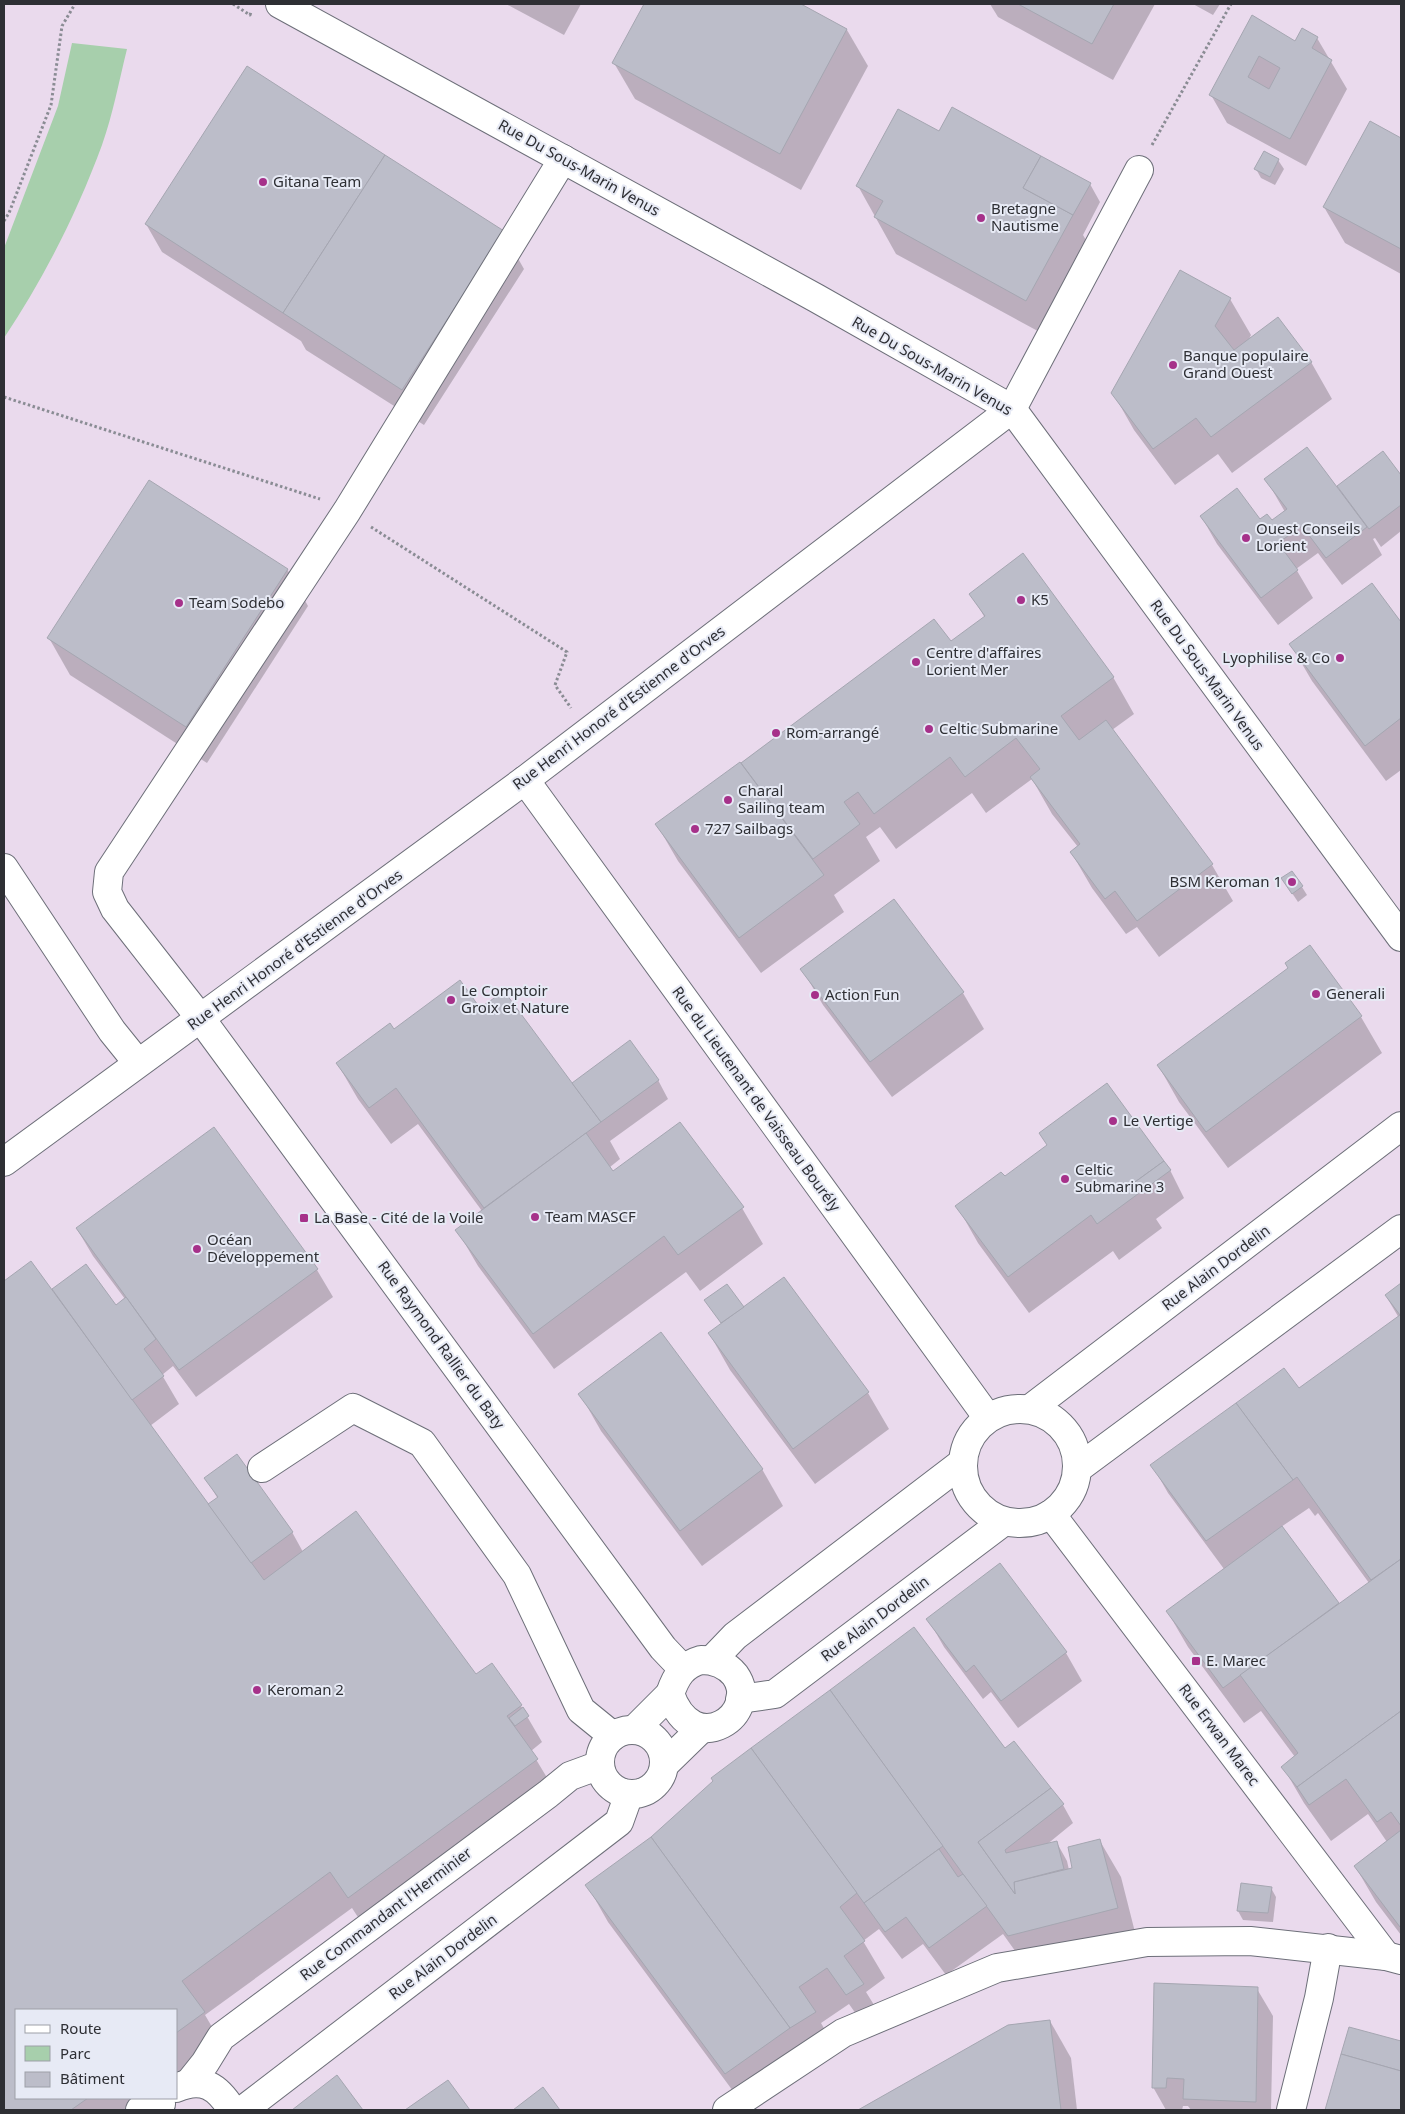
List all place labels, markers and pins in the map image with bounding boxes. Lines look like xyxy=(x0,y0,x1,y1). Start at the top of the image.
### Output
place label: Gitana Team xyxy=(273,171,361,191)
marker: Gitana Team xyxy=(257,176,269,188)
place label: Bretagne Nautisme xyxy=(991,198,1059,235)
marker: Bretagne Nautisme xyxy=(975,212,987,224)
place label: Banque populaire Grand Ouest xyxy=(1183,345,1309,382)
marker: Banque populaire Grand Ouest xyxy=(1167,359,1179,371)
place label: Ouest Conseils Lorient xyxy=(1256,518,1360,555)
marker: Ouest Conseils Lorient xyxy=(1240,532,1252,544)
place label: K5 xyxy=(1031,589,1049,609)
place label: Team Sodebo xyxy=(189,592,284,612)
marker: K5 xyxy=(1015,594,1027,606)
marker: Team Sodebo xyxy=(173,597,185,609)
place label: Centre d'affaires Lorient Mer xyxy=(926,642,1041,679)
place label: Lyophilise & Co xyxy=(1222,647,1330,667)
marker: Lyophilise & Co xyxy=(1334,652,1346,664)
marker: Centre d'affaires Lorient Mer xyxy=(910,656,922,668)
place label: Celtic Submarine xyxy=(939,718,1058,738)
place label: Rom-arrangé xyxy=(786,722,879,742)
marker: Celtic Submarine xyxy=(923,723,935,735)
marker: Rom-arrangé xyxy=(770,727,782,739)
place label: Charal Sailing team xyxy=(738,780,825,817)
marker: Charal Sailing team xyxy=(722,794,734,806)
place label: 727 Sailbags xyxy=(705,818,793,838)
marker: 727 Sailbags xyxy=(689,823,701,835)
place label: BSM Keroman 1 xyxy=(1170,871,1282,891)
marker: BSM Keroman 1 xyxy=(1286,876,1298,888)
place label: Le Comptoir Groix et Nature xyxy=(461,980,569,1017)
place label: Generali xyxy=(1326,983,1385,1003)
place label: Action Fun xyxy=(825,984,900,1004)
marker: Generali xyxy=(1310,988,1322,1000)
marker: Action Fun xyxy=(809,989,821,1001)
marker: Le Comptoir Groix et Nature xyxy=(445,994,457,1006)
place label: Le Vertige xyxy=(1123,1110,1194,1130)
marker: Le Vertige xyxy=(1107,1115,1119,1127)
place label: Celtic Submarine 3 xyxy=(1075,1159,1164,1196)
marker: Celtic Submarine 3 xyxy=(1059,1173,1071,1185)
place label: Team MASCF xyxy=(545,1206,636,1226)
place label: La Base - Cité de la Voile xyxy=(314,1207,484,1227)
marker: Team MASCF xyxy=(529,1211,541,1223)
marker: La Base - Cité de la Voile xyxy=(298,1212,310,1224)
place label: Océan Développement xyxy=(207,1229,320,1266)
marker: Océan Développement xyxy=(191,1243,203,1255)
place label: E. Marec xyxy=(1206,1650,1266,1670)
marker: E. Marec xyxy=(1190,1655,1202,1667)
place label: Keroman 2 xyxy=(267,1679,344,1699)
marker: Keroman 2 xyxy=(251,1684,263,1696)

